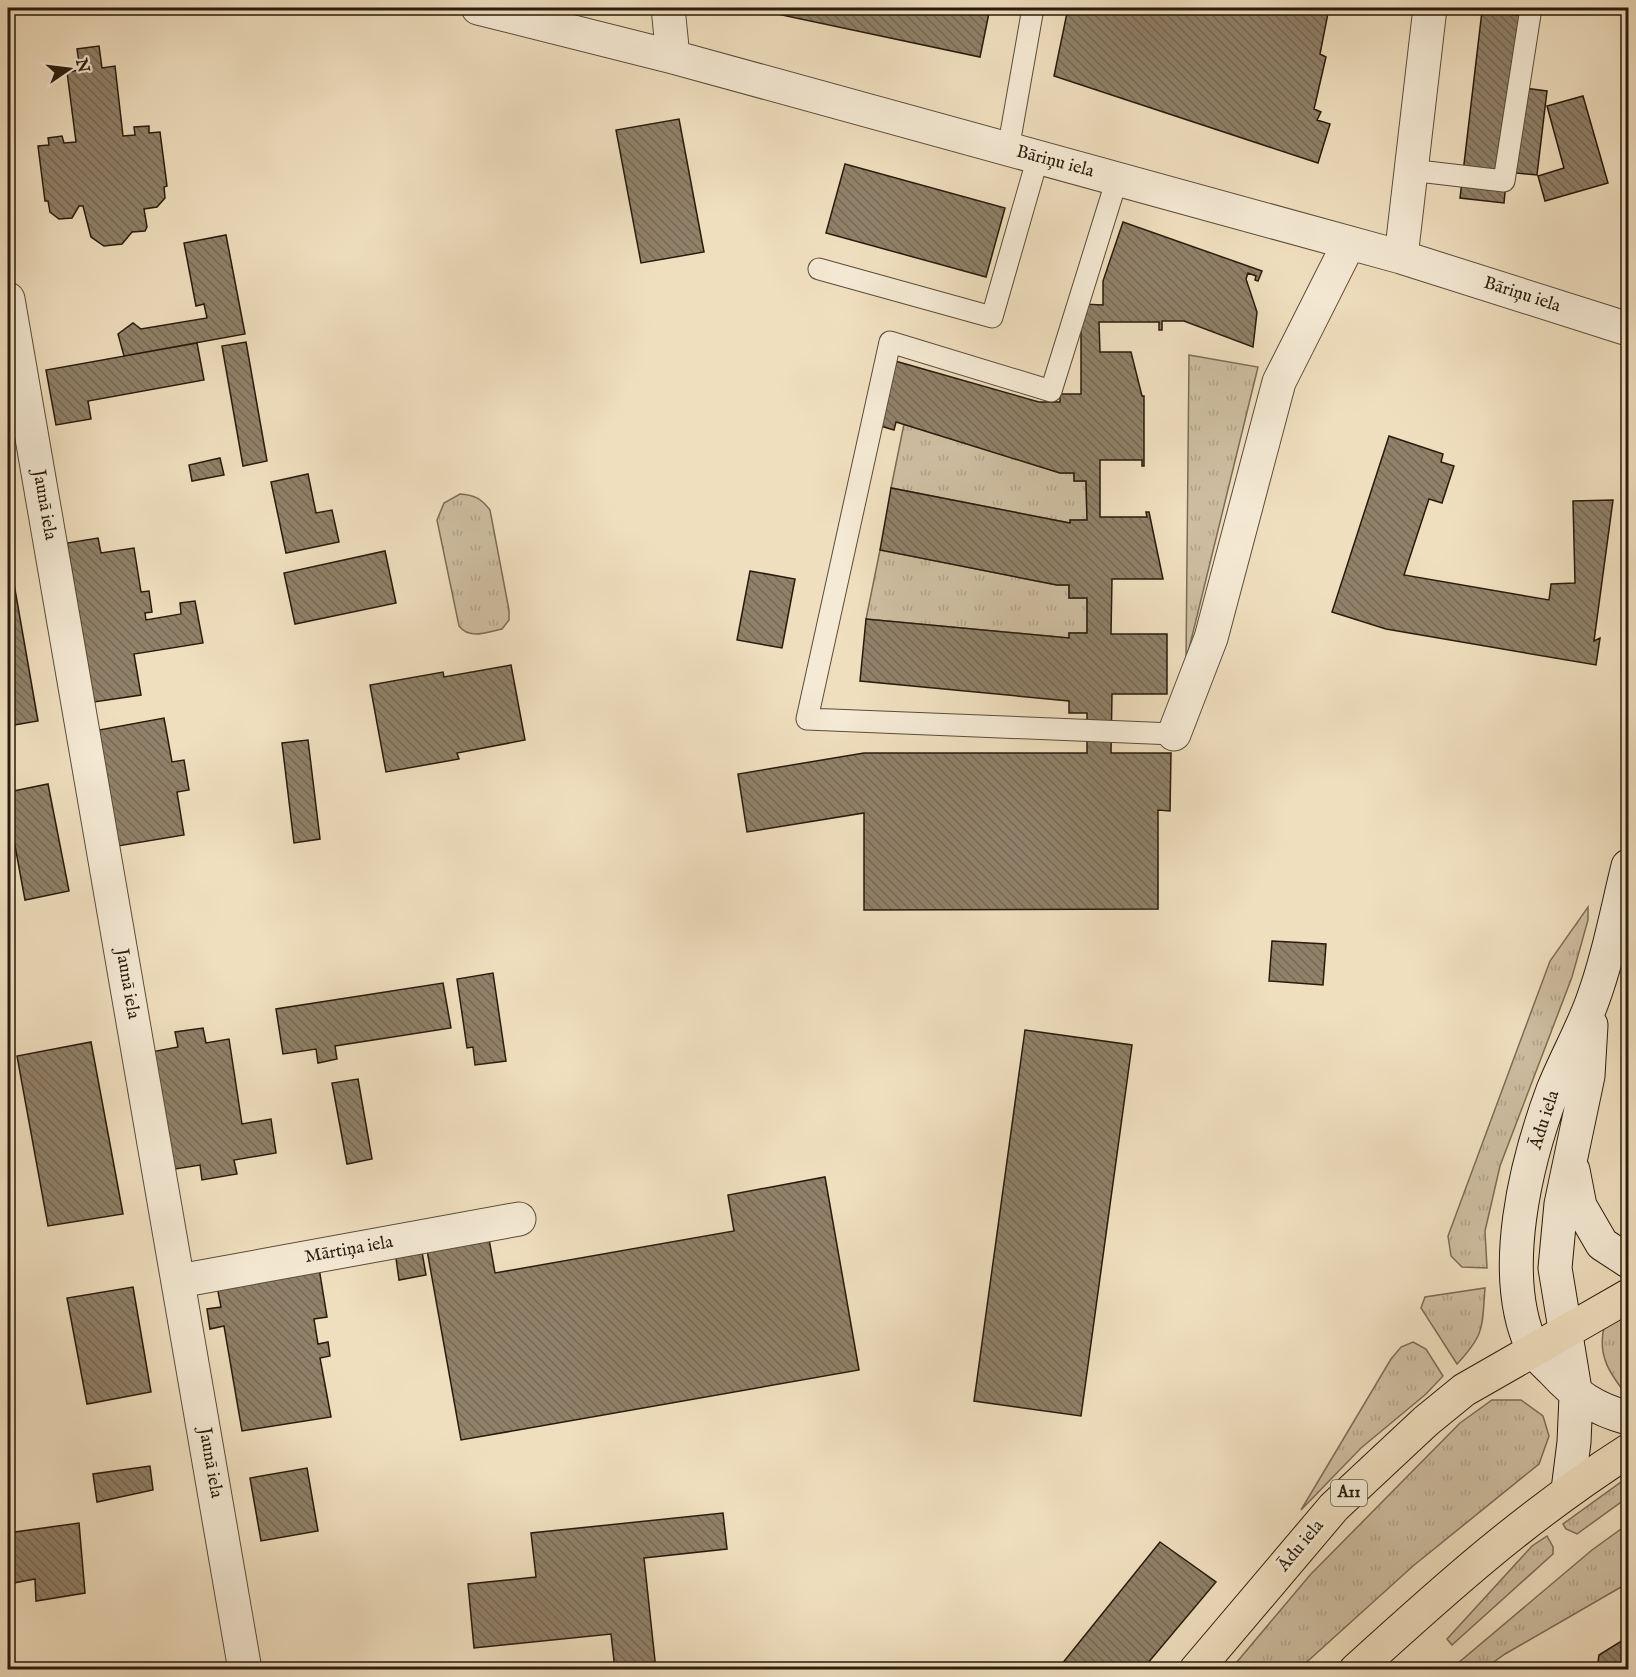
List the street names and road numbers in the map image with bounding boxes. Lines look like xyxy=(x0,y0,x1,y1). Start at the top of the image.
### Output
street label: Bāriņu iela xyxy=(1014,141,1097,183)
street label: Bāriņu iela xyxy=(1481,272,1564,318)
street label: Jaunā iela xyxy=(26,466,62,542)
street label: Jaunā iela xyxy=(109,945,145,1021)
street label: Ādu iela xyxy=(1524,1087,1565,1153)
street label: Mārtiņa iela xyxy=(303,1231,395,1269)
street label: Jaunā iela xyxy=(192,1424,228,1500)
road number: A11 xyxy=(1331,1480,1367,1506)
street label: Ādu iela xyxy=(1272,1515,1329,1577)

